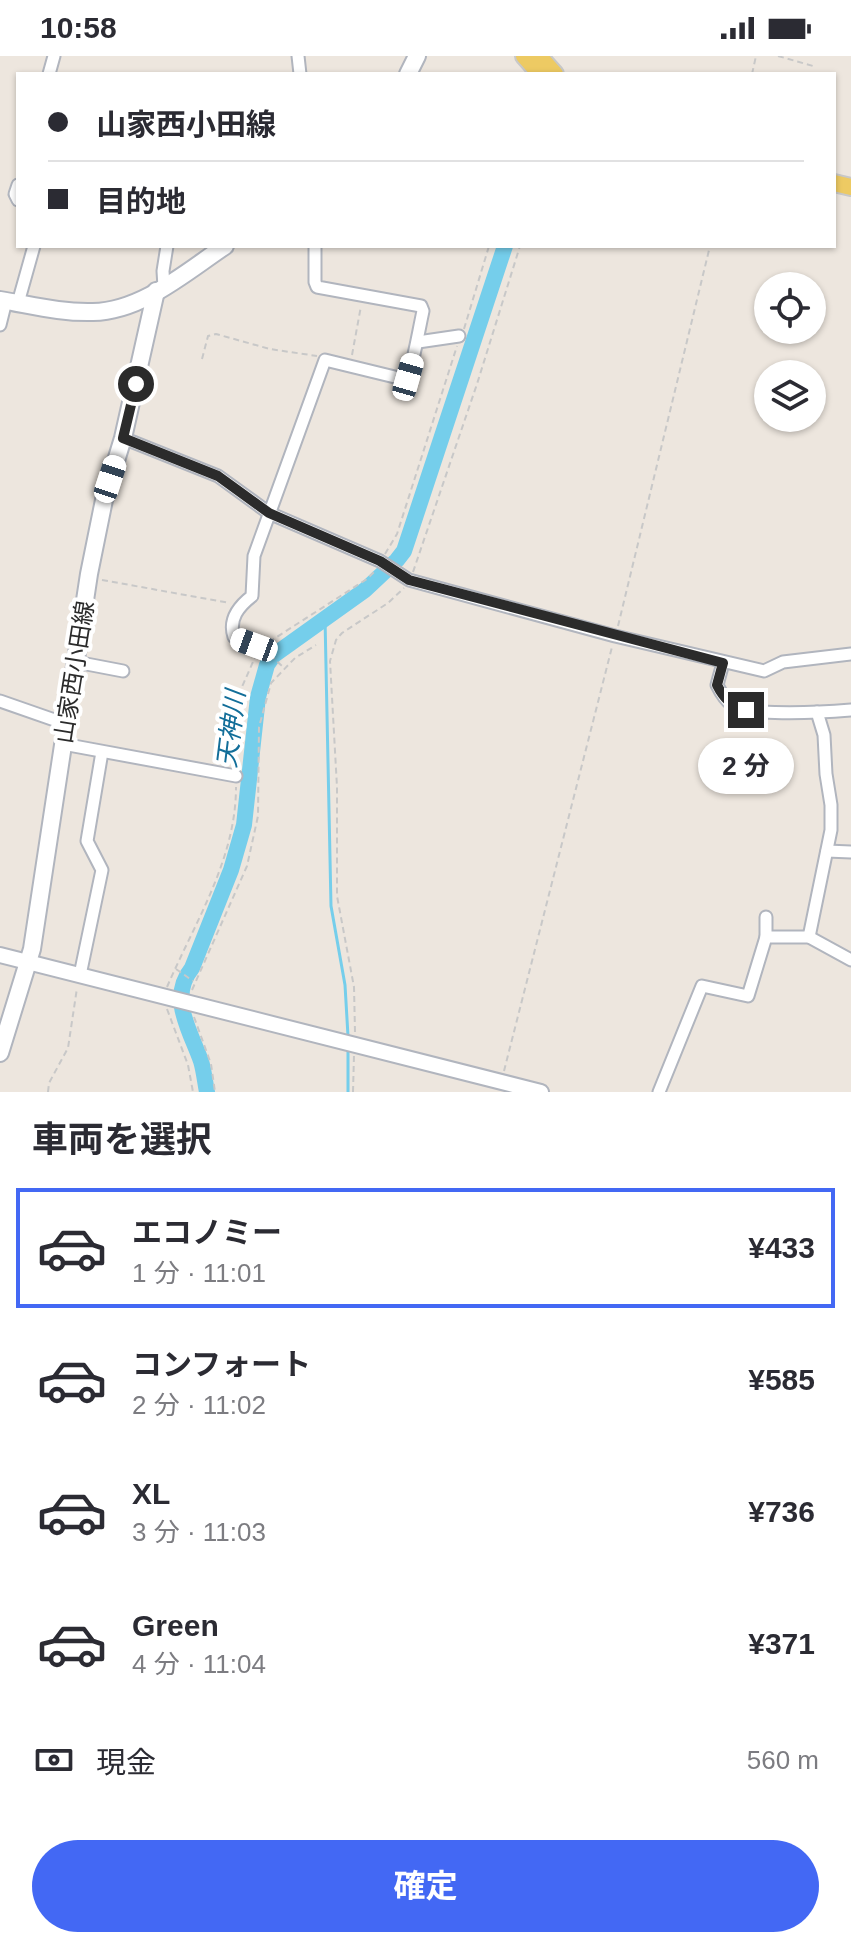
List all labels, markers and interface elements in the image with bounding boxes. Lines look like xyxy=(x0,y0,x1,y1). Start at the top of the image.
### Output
text: 10:58 xyxy=(40,11,117,44)
text: 山家西小田線 xyxy=(96,108,276,141)
text: 目的地 xyxy=(96,185,186,218)
map controls xyxy=(754,272,826,432)
button: locate xyxy=(754,272,826,344)
car xyxy=(390,351,426,403)
button: layers xyxy=(754,360,826,432)
route start xyxy=(118,366,154,402)
car xyxy=(91,452,129,506)
street label: 山家西小田線 xyxy=(49,599,99,745)
car xyxy=(227,626,281,664)
water label: 天神川 xyxy=(211,685,251,770)
route end xyxy=(728,692,764,728)
callout: 2 分 xyxy=(698,738,794,794)
text: 2 分 xyxy=(722,751,770,781)
text: 車両を選択 xyxy=(32,1119,212,1160)
icon: car xyxy=(36,1212,108,1284)
text: エコノミー xyxy=(132,1216,282,1249)
text: ¥433 xyxy=(748,1231,815,1264)
text: 1 分 · 11:01 xyxy=(132,1258,266,1288)
icon: car xyxy=(36,1344,108,1416)
text: コンフォート xyxy=(132,1348,311,1381)
text: ¥585 xyxy=(748,1363,815,1396)
text: 2 分 · 11:02 xyxy=(132,1390,266,1420)
icon: car xyxy=(36,1476,108,1548)
text: XL xyxy=(132,1477,170,1510)
text: ¥736 xyxy=(748,1495,815,1528)
text: 3 分 · 11:03 xyxy=(132,1517,266,1547)
icon: car xyxy=(36,1608,108,1680)
text: Green xyxy=(132,1609,219,1642)
text: ¥371 xyxy=(748,1627,815,1660)
text: 4 分 · 11:04 xyxy=(132,1649,266,1679)
icon: cash xyxy=(32,1738,76,1782)
text: 560 m xyxy=(747,1745,819,1775)
text: 現金 xyxy=(96,1746,156,1779)
button: 確定 xyxy=(32,1840,819,1932)

